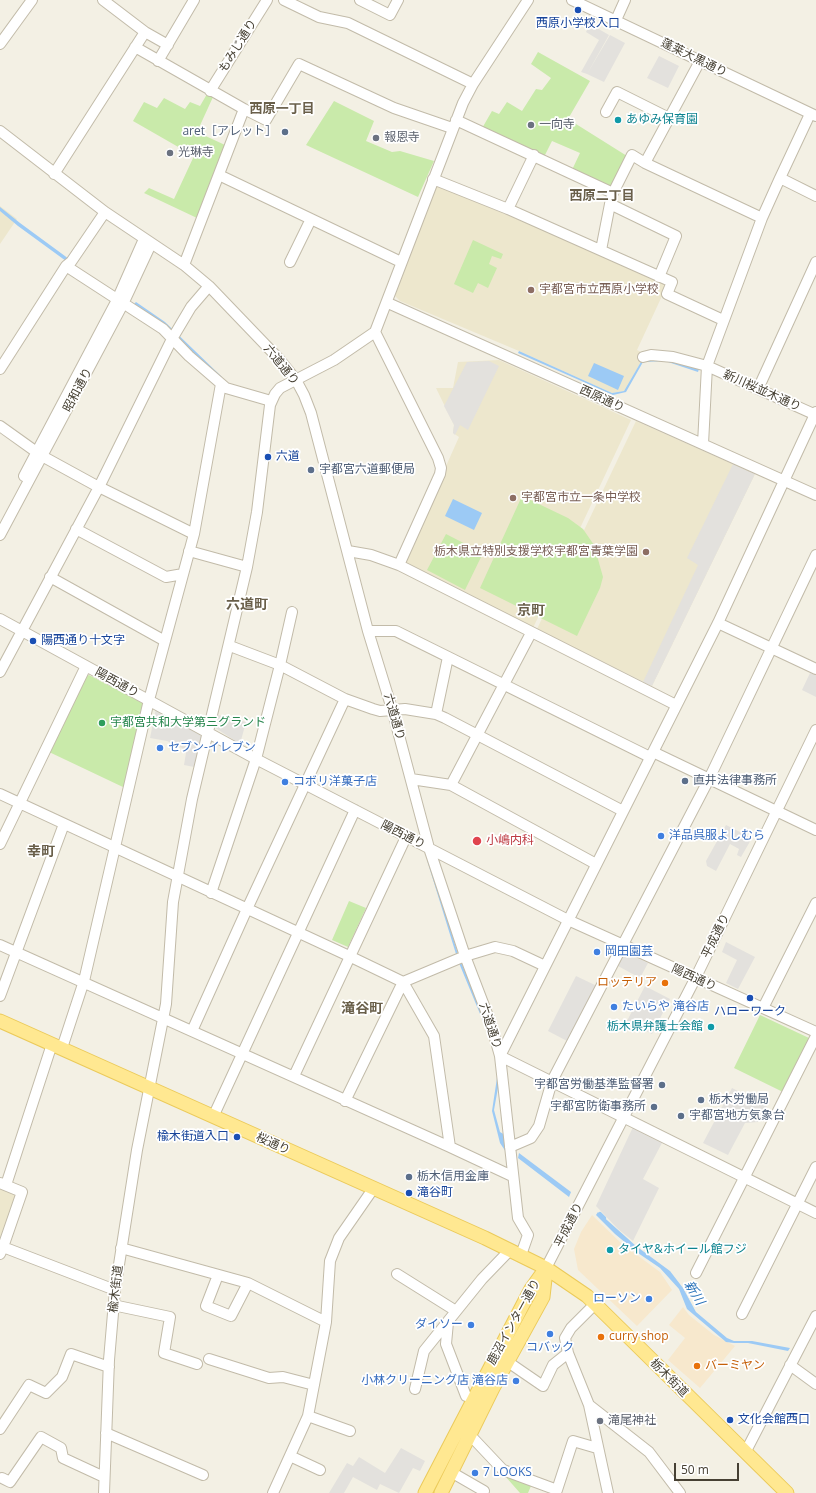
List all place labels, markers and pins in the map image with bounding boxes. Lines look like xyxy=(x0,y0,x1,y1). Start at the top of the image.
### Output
marker: 西原小学校入口 xyxy=(573,5,583,15)
place label: 西原小学校入口 xyxy=(536,17,620,31)
place label: あゆみ保育園 xyxy=(626,113,698,127)
marker: あゆみ保育園 xyxy=(613,115,623,125)
place label: 一向寺 xyxy=(539,118,575,132)
marker: 一向寺 xyxy=(526,120,536,130)
place label: aret［アレット］ xyxy=(182,125,277,139)
marker: aret［アレット］ xyxy=(280,127,290,137)
place label: 報恩寺 xyxy=(384,131,420,145)
marker: 報恩寺 xyxy=(371,133,381,143)
place label: 光琳寺 xyxy=(178,146,214,160)
marker: 光琳寺 xyxy=(165,148,175,158)
place label: 宇都宮市立西原小学校 xyxy=(539,283,659,297)
marker: 宇都宮市立西原小学校 xyxy=(526,285,536,295)
place label: 六道 xyxy=(276,450,300,464)
marker: 六道 xyxy=(263,452,273,462)
place label: 宇都宮六道郵便局 xyxy=(319,463,415,477)
marker: 宇都宮六道郵便局 xyxy=(306,465,316,475)
place label: 宇都宮市立一条中学校 xyxy=(521,491,641,505)
marker: 宇都宮市立一条中学校 xyxy=(508,493,518,503)
place label: 栃木県立特別支援学校宇都宮青葉学園 xyxy=(434,545,638,559)
marker: 栃木県立特別支援学校宇都宮青葉学園 xyxy=(641,547,651,557)
place label: 陽西通り十文字 xyxy=(41,634,125,648)
marker: 陽西通り十文字 xyxy=(28,636,38,646)
place label: 宇都宮共和大学第三グランド xyxy=(110,716,266,730)
marker: 宇都宮共和大学第三グランド xyxy=(97,718,107,728)
place label: セブン-イレブン xyxy=(168,741,256,755)
marker: セブン-イレブン xyxy=(155,743,165,753)
place label: 直井法律事務所 xyxy=(693,774,777,788)
place label: コボリ洋菓子店 xyxy=(293,775,377,789)
marker: 直井法律事務所 xyxy=(680,776,690,786)
marker: コボリ洋菓子店 xyxy=(280,777,290,787)
place label: 洋品呉服よしむら xyxy=(669,829,765,843)
marker: 洋品呉服よしむら xyxy=(656,831,666,841)
place label: 小嶋内科 xyxy=(486,834,534,848)
marker: 小嶋内科 xyxy=(471,835,483,847)
place label: 岡田園芸 xyxy=(605,945,653,959)
marker: 岡田園芸 xyxy=(592,947,602,957)
place label: ロッテリア xyxy=(597,976,657,990)
marker: ロッテリア xyxy=(660,978,670,988)
marker: ハローワーク xyxy=(745,993,755,1003)
place label: たいらや 滝谷店 xyxy=(622,1000,709,1014)
marker: たいらや 滝谷店 xyxy=(609,1002,619,1012)
place label: ハローワーク xyxy=(714,1005,786,1019)
place label: 栃木県弁護士会館 xyxy=(607,1020,703,1034)
marker: 栃木県弁護士会館 xyxy=(706,1022,716,1032)
place label: 宇都宮労働基準監督署 xyxy=(534,1078,654,1092)
marker: 宇都宮労働基準監督署 xyxy=(657,1080,667,1090)
place label: 栃木労働局 xyxy=(709,1093,769,1107)
marker: 栃木労働局 xyxy=(696,1095,706,1105)
place label: 宇都宮防衛事務所 xyxy=(550,1100,646,1114)
marker: 宇都宮防衛事務所 xyxy=(649,1102,659,1112)
place label: 宇都宮地方気象台 xyxy=(689,1109,785,1123)
marker: 宇都宮地方気象台 xyxy=(676,1111,686,1121)
place label: 楡木街道入口 xyxy=(157,1130,229,1144)
marker: 楡木街道入口 xyxy=(232,1132,242,1142)
place label: 栃木信用金庫 xyxy=(417,1170,489,1184)
marker: 栃木信用金庫 xyxy=(404,1172,414,1182)
place label: 滝谷町 xyxy=(417,1186,453,1200)
marker: 滝谷町 xyxy=(404,1188,414,1198)
place label: タイヤ&ホイール館フジ xyxy=(618,1243,747,1257)
marker: タイヤ&ホイール館フジ xyxy=(605,1245,615,1255)
place label: ローソン xyxy=(593,1292,641,1306)
marker: ローソン xyxy=(644,1294,654,1304)
place label: ダイソー xyxy=(415,1318,463,1332)
marker: ダイソー xyxy=(466,1320,476,1330)
marker: コバック xyxy=(545,1329,555,1339)
place label: curry shop xyxy=(609,1330,669,1344)
marker: curry shop xyxy=(596,1332,606,1342)
place label: コバック xyxy=(526,1341,574,1355)
place label: バーミヤン xyxy=(705,1359,765,1373)
marker: バーミヤン xyxy=(692,1361,702,1371)
place label: 小林クリーニング店 滝谷店 xyxy=(361,1374,508,1388)
marker: 小林クリーニング店 滝谷店 xyxy=(511,1376,521,1386)
place label: 文化会館西口 xyxy=(738,1413,810,1427)
place label: 滝尾神社 xyxy=(608,1414,656,1428)
marker: 文化会館西口 xyxy=(725,1415,735,1425)
marker: 滝尾神社 xyxy=(595,1416,605,1426)
place label: 7 LOOKS xyxy=(483,1466,532,1480)
marker: 7 LOOKS xyxy=(470,1468,480,1478)

